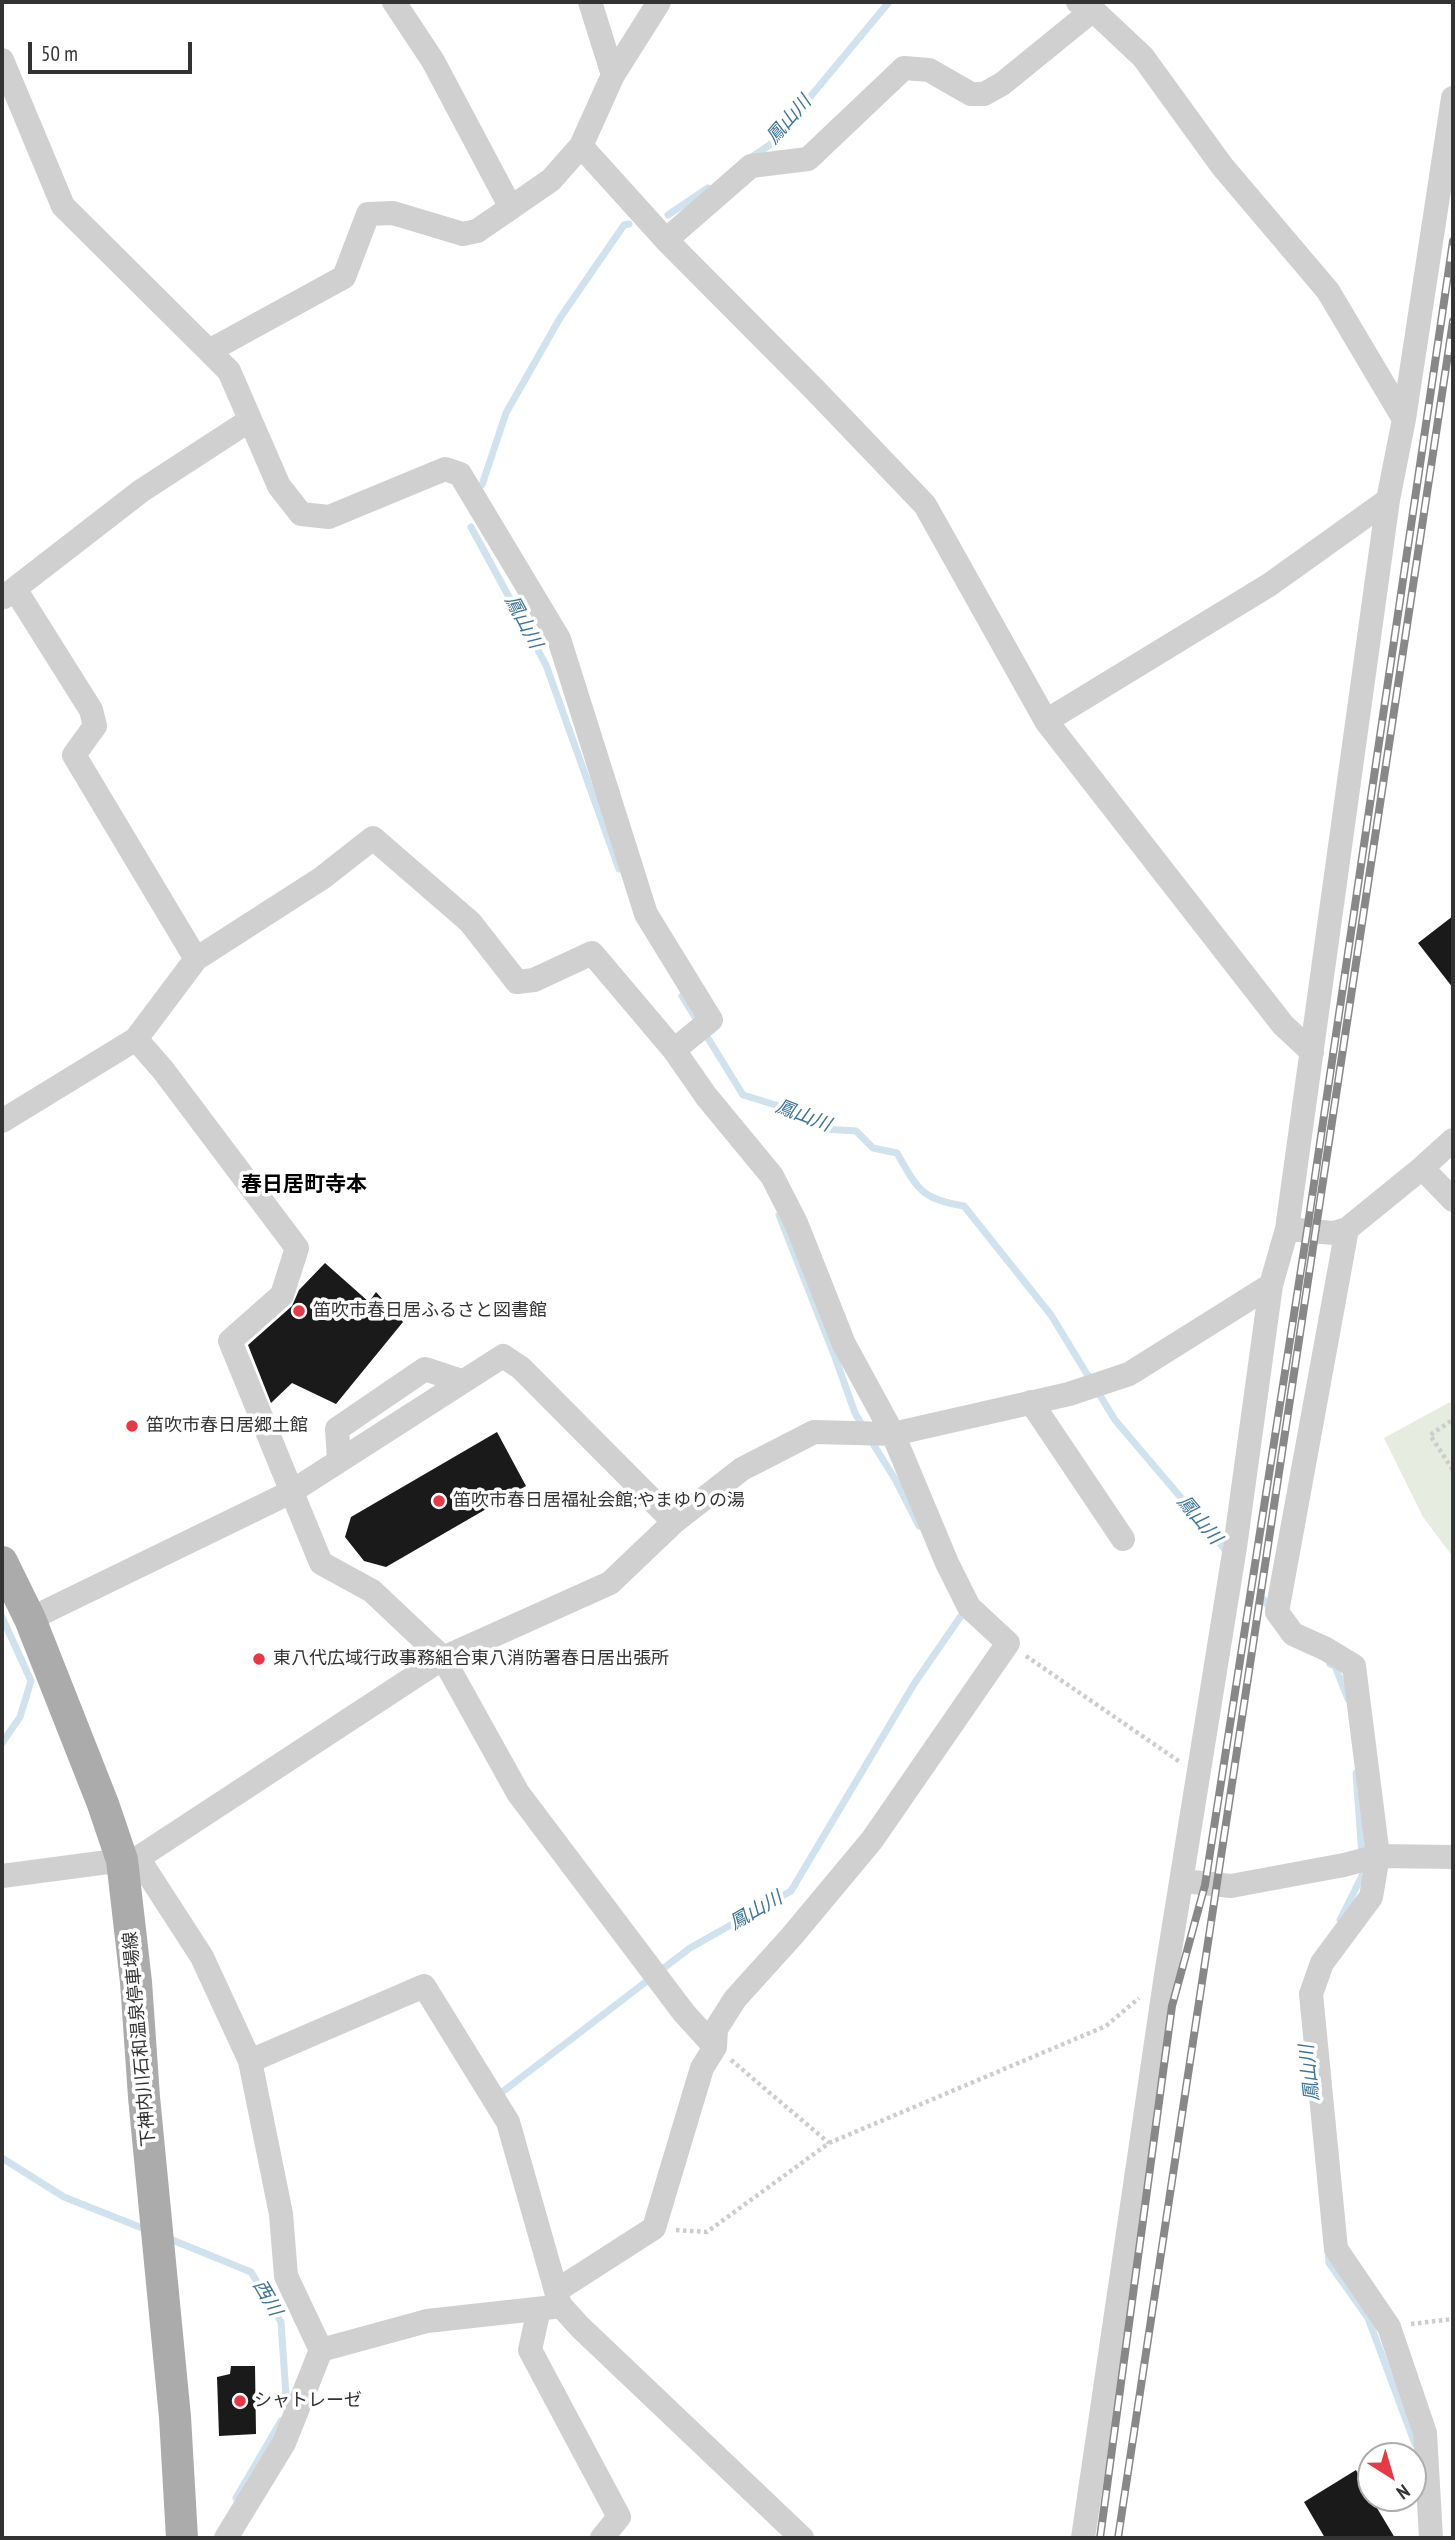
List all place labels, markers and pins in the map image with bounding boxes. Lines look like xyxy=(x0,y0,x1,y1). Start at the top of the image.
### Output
place label: 笛吹市春日居ふるさと図書館 xyxy=(313,1300,547,1322)
marker: 笛吹市春日居ふるさと図書館 xyxy=(291,1303,307,1319)
place label: 笛吹市春日居郷土館 xyxy=(146,1415,308,1437)
marker: 笛吹市春日居郷土館 xyxy=(124,1418,140,1434)
place label: 笛吹市春日居福祉会館;やまゆりの湯 xyxy=(453,1490,745,1512)
marker: 笛吹市春日居福祉会館;やまゆりの湯 xyxy=(431,1493,447,1509)
place label: 東八代広域行政事務組合東八消防署春日居出張所 xyxy=(273,1648,669,1670)
marker: 東八代広域行政事務組合東八消防署春日居出張所 xyxy=(251,1651,267,1667)
place label: シャトレーゼ xyxy=(254,2390,362,2412)
marker: シャトレーゼ xyxy=(232,2393,248,2409)

